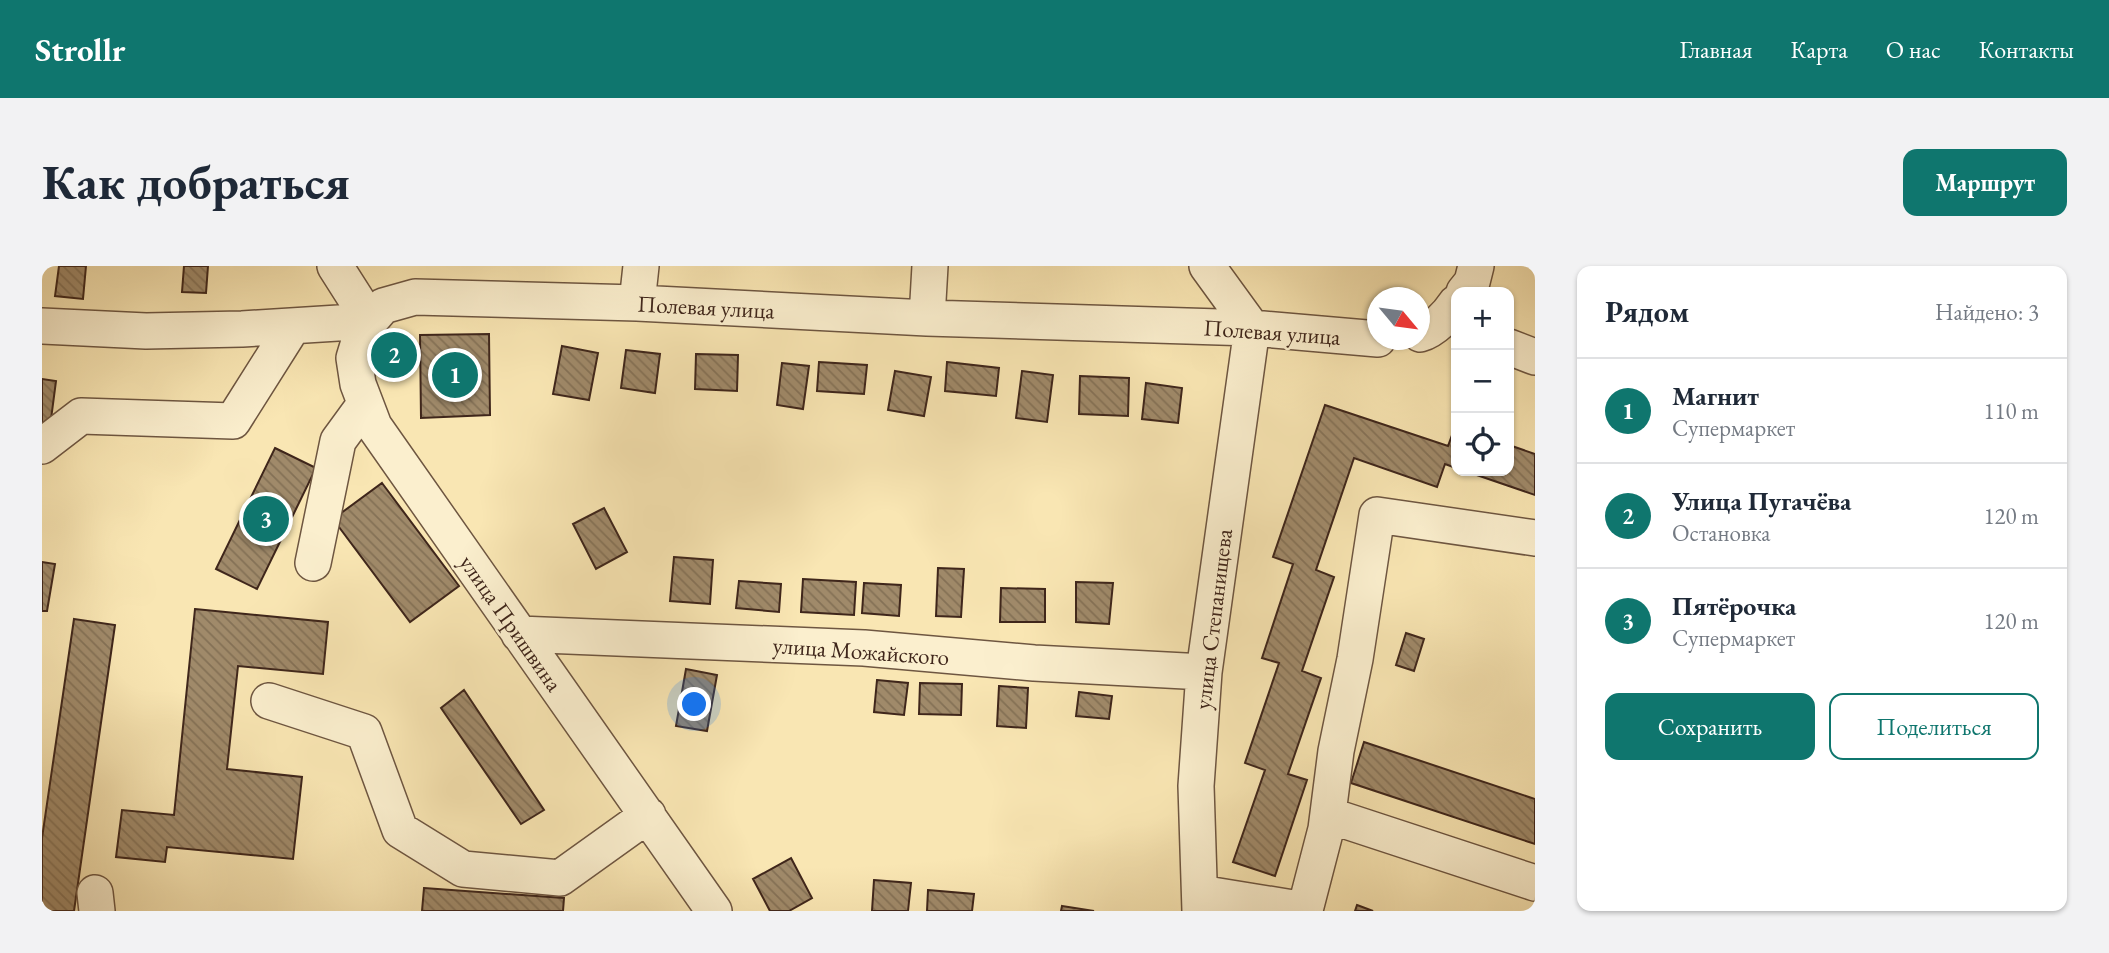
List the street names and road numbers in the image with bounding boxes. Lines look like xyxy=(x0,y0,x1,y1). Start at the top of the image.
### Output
street label: Полевая улица xyxy=(637,288,776,326)
street label: Полевая улица xyxy=(1202,312,1342,352)
street label: улица Степанищева xyxy=(1187,526,1239,711)
street label: улица Пришвина xyxy=(453,549,570,698)
street label: улица Можайского xyxy=(772,630,950,672)

